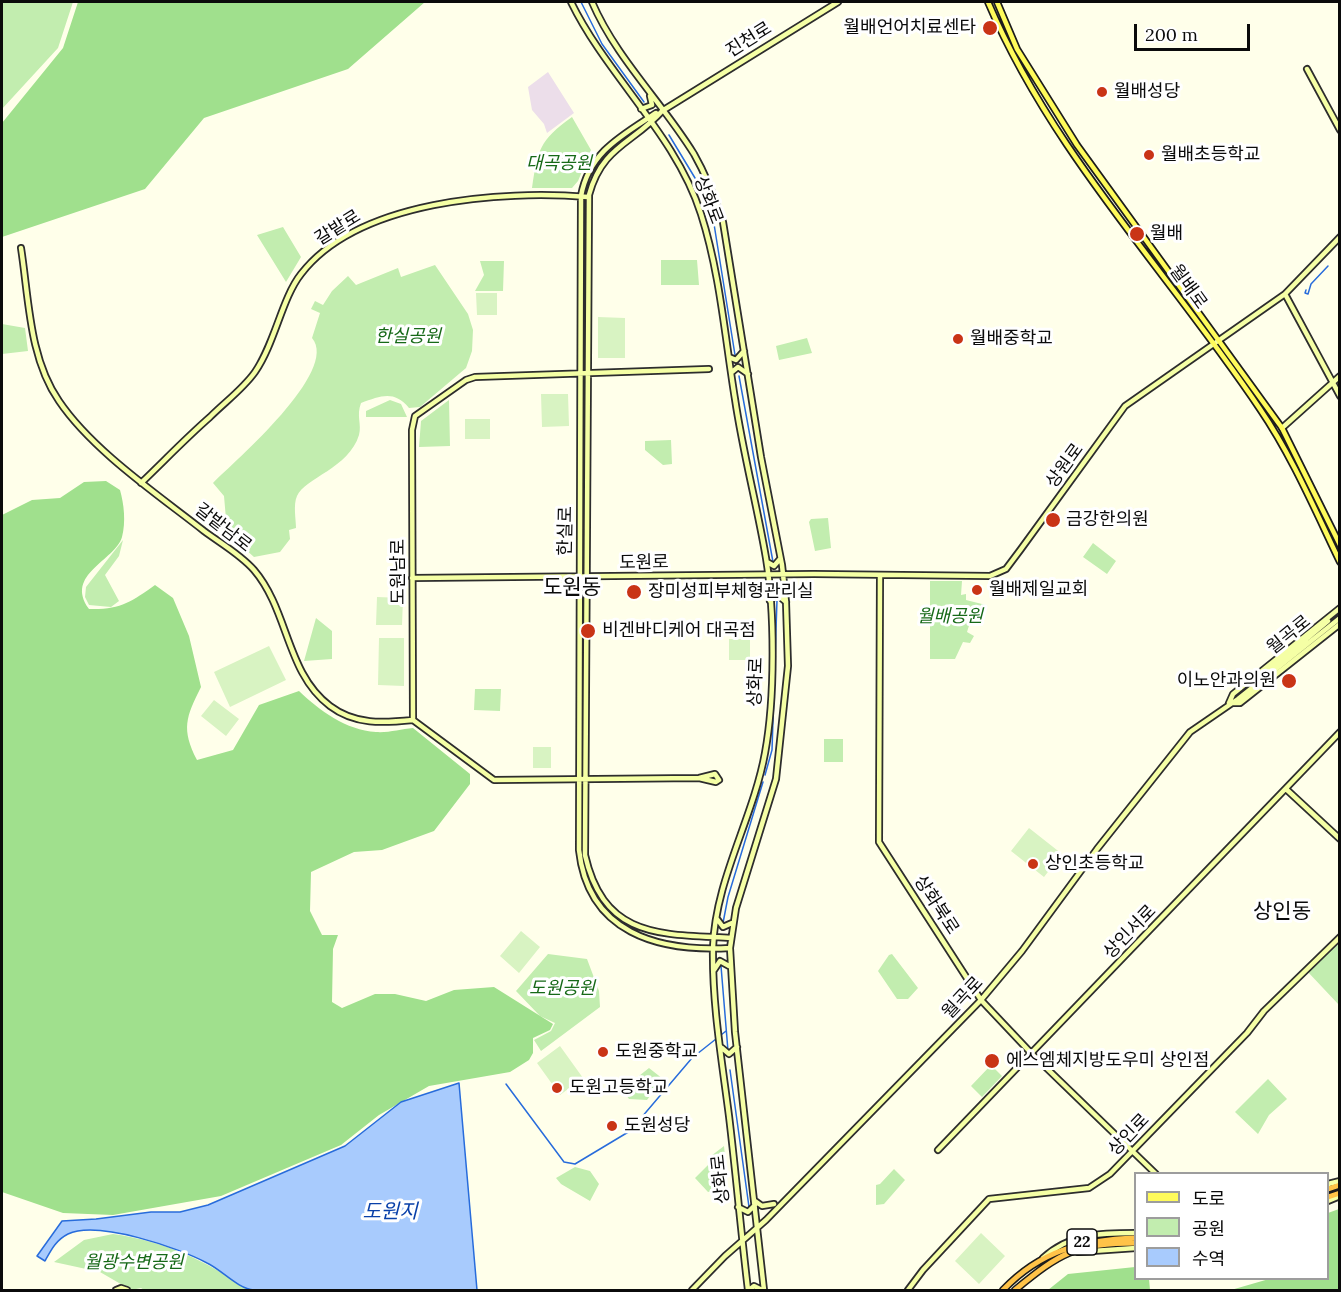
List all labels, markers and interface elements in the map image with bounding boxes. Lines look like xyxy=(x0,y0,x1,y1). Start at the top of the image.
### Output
scale bar xyxy=(1137,12,1252,50)
place label: 월배언어치료센타 xyxy=(844,17,976,39)
street label: 진천로 xyxy=(722,18,776,62)
marker: 월배언어치료센타 xyxy=(981,19,999,37)
text: 200 m xyxy=(1145,23,1198,46)
place label: 월배성당 xyxy=(1114,81,1180,103)
marker: 월배성당 xyxy=(1095,85,1109,99)
place label: 월배초등학교 xyxy=(1161,144,1260,166)
marker: 월배초등학교 xyxy=(1142,148,1156,162)
park label: 대곡공원 xyxy=(526,153,592,175)
street label: 상화로 xyxy=(689,173,727,227)
street label: 갈밭로 xyxy=(311,206,365,250)
place label: 월배 xyxy=(1150,223,1183,245)
marker: 월배 xyxy=(1128,225,1146,243)
street label: 월배로 xyxy=(1165,261,1211,313)
park label: 한실공원 xyxy=(375,326,441,348)
place label: 월배중학교 xyxy=(970,328,1053,350)
marker: 월배중학교 xyxy=(951,332,965,346)
street label: 상원로 xyxy=(1042,440,1088,492)
street label: 갈밭남로 xyxy=(190,499,256,557)
street label: 한실로 xyxy=(555,506,577,556)
place label: 금강한의원 xyxy=(1066,509,1149,531)
marker: 금강한의원 xyxy=(1044,511,1062,529)
street label: 도원남로 xyxy=(388,539,410,605)
street label: 도원로 xyxy=(619,552,669,574)
district label: 도원동 xyxy=(543,575,601,601)
place label: 월배제일교회 xyxy=(989,579,1088,601)
place label: 장미성피부체형관리실 xyxy=(648,581,814,603)
marker: 장미성피부체형관리실 xyxy=(625,583,643,601)
marker: 월배제일교회 xyxy=(970,583,984,597)
park label: 월배공원 xyxy=(917,606,983,628)
street label: 월곡로 xyxy=(1263,611,1315,659)
place label: 비겐바디케어 대곡점 xyxy=(602,620,756,642)
marker: 비겐바디케어 대곡점 xyxy=(579,622,597,640)
street label: 상화로 xyxy=(744,657,768,707)
place label: 이노안과의원 xyxy=(1177,670,1276,692)
marker: 이노안과의원 xyxy=(1280,672,1298,690)
place label: 상인초등학교 xyxy=(1045,853,1144,875)
marker: 상인초등학교 xyxy=(1026,857,1040,871)
street label: 상화북로 xyxy=(909,871,963,939)
district label: 상인동 xyxy=(1253,899,1311,925)
street label: 상인서로 xyxy=(1099,901,1161,963)
street label: 월곡로 xyxy=(938,972,988,1024)
park label: 도원공원 xyxy=(529,978,595,1000)
place label: 도원중학교 xyxy=(615,1041,698,1063)
marker: 도원중학교 xyxy=(596,1045,610,1059)
place label: 에스엠체지방도우미 상인점 xyxy=(1006,1050,1209,1072)
marker: 에스엠체지방도우미 상인점 xyxy=(983,1052,1001,1070)
place label: 도원고등학교 xyxy=(569,1077,668,1099)
marker: 도원고등학교 xyxy=(550,1081,564,1095)
street label: 상인로 xyxy=(1104,1110,1154,1160)
place label: 도원성당 xyxy=(624,1115,690,1137)
marker: 도원성당 xyxy=(605,1119,619,1133)
street label: 상화로 xyxy=(708,1153,734,1205)
legend xyxy=(1134,1172,1329,1280)
text: 도로 xyxy=(1192,1187,1225,1210)
water label: 도원지 xyxy=(362,1200,418,1224)
text: 공원 xyxy=(1192,1217,1225,1240)
road number: 22 xyxy=(1067,1229,1097,1255)
text: 수역 xyxy=(1192,1247,1225,1270)
park label: 월광수변공원 xyxy=(84,1252,184,1274)

